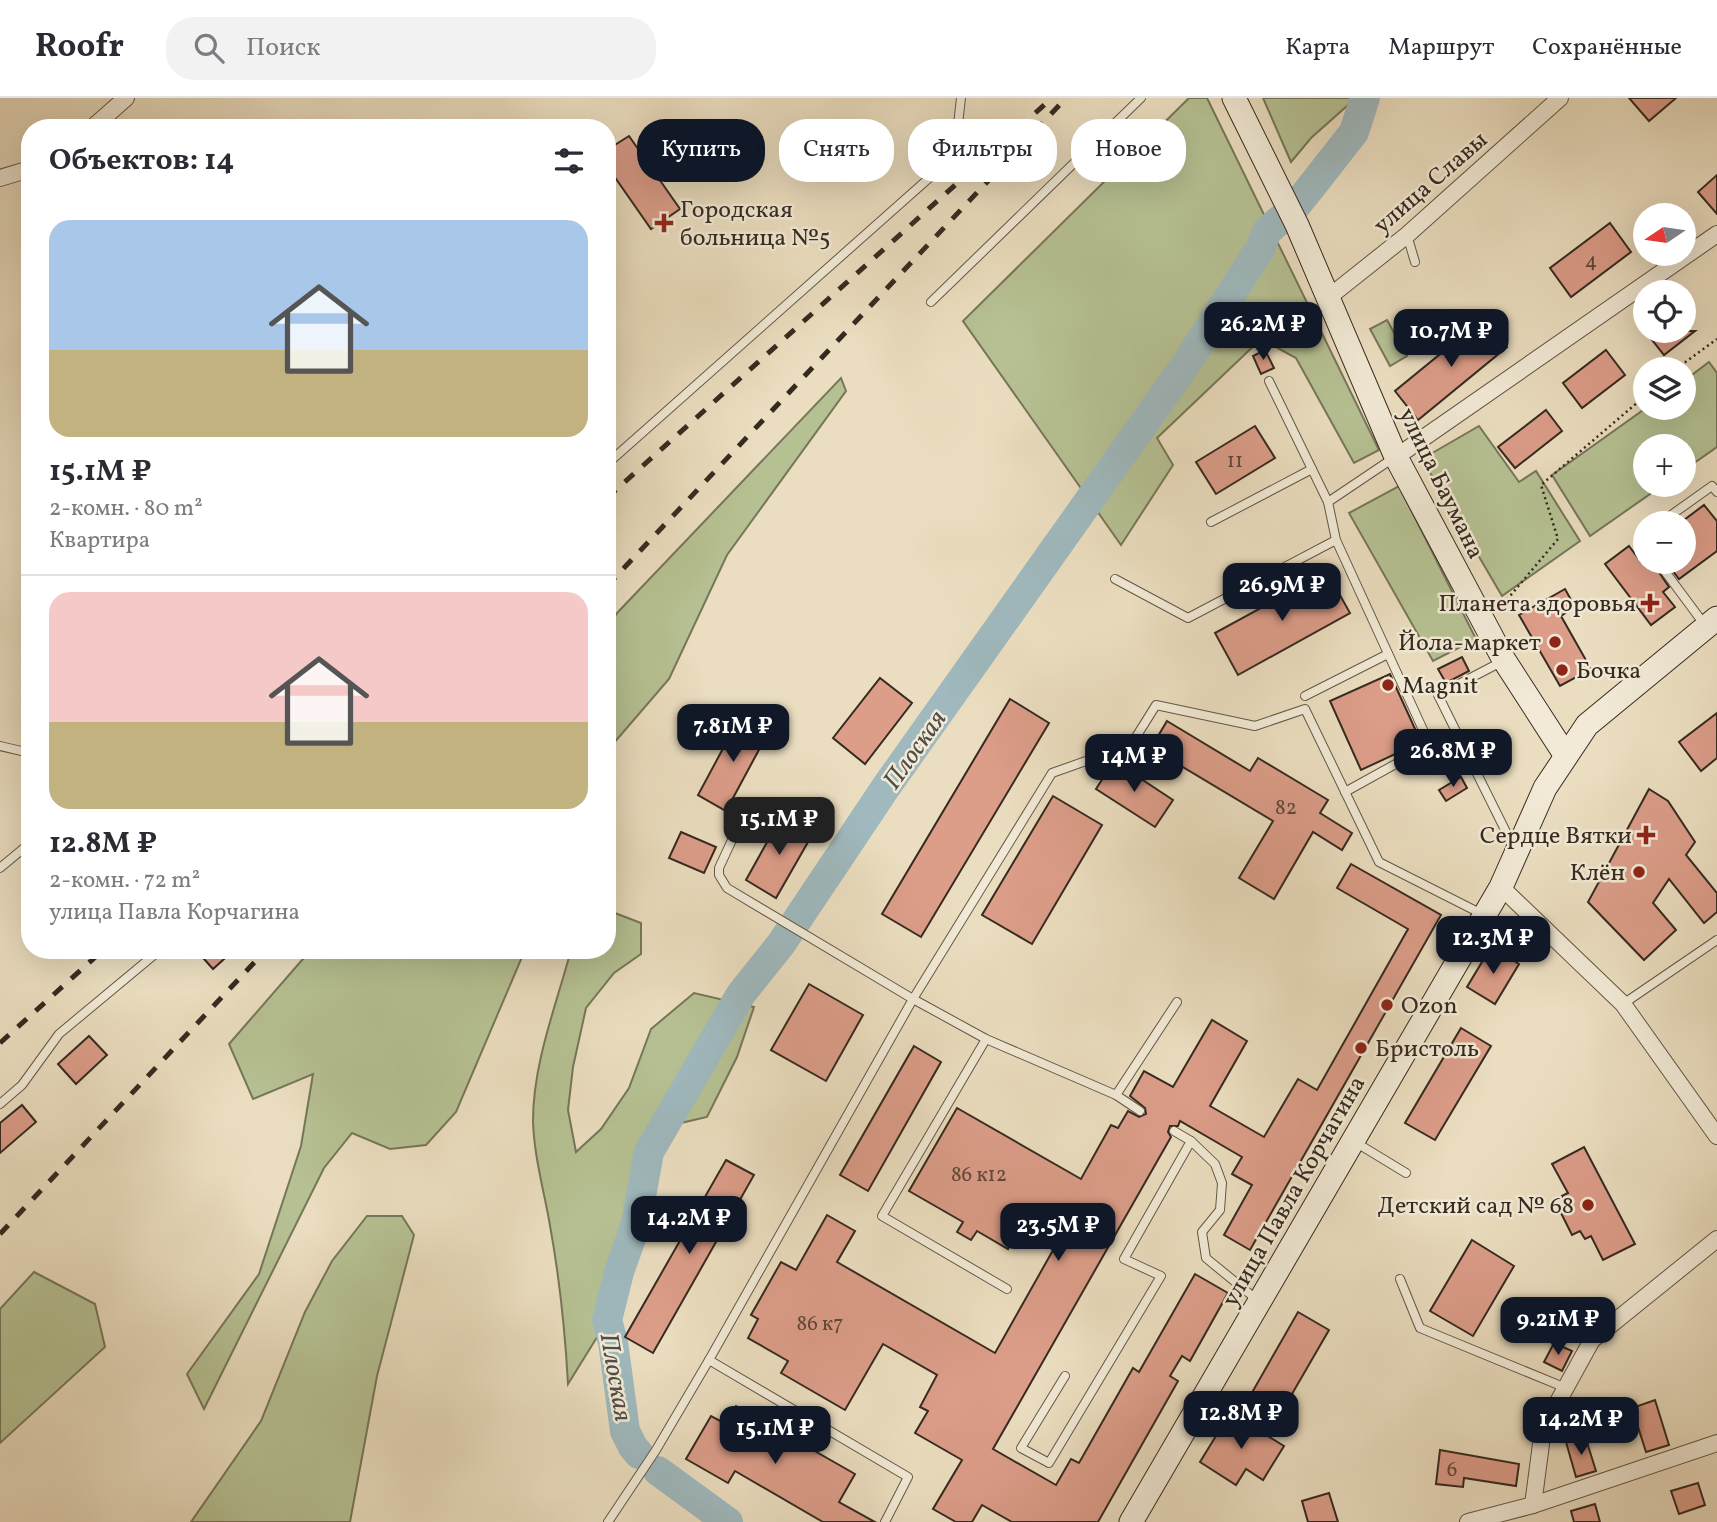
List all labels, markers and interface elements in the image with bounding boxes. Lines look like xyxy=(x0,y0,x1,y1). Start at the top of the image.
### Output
search box xyxy=(166,17,656,80)
text: Roofr xyxy=(35,25,124,71)
icon: search xyxy=(190,29,228,67)
text: Поиск xyxy=(246,30,320,66)
text: Карта xyxy=(1285,31,1350,65)
text: Маршрут xyxy=(1388,31,1494,65)
text: Сохранённые xyxy=(1532,31,1682,65)
chip: Купить xyxy=(637,119,765,182)
chip: Снять xyxy=(779,119,894,182)
chip: Фильтры xyxy=(908,119,1057,182)
chip: Новое xyxy=(1071,119,1186,182)
street label: улица Славы xyxy=(1367,124,1496,243)
text: Объектов: 14 xyxy=(49,140,234,182)
icon: filters xyxy=(550,142,588,180)
place label: Городская больница №5 xyxy=(680,194,831,256)
north arrow xyxy=(1633,203,1696,266)
map controls xyxy=(1633,203,1696,574)
marker: Городская больница №5 xyxy=(654,213,674,233)
house number: 4 xyxy=(1585,247,1597,276)
icon: home xyxy=(256,266,382,392)
button: locate xyxy=(1633,280,1696,343)
pin: 26.2M ₽ xyxy=(1198,302,1328,362)
text: 26.2M ₽ xyxy=(1220,309,1306,341)
pin: 10.7M ₽ xyxy=(1386,310,1516,369)
text: 10.7M ₽ xyxy=(1410,316,1492,348)
button: layers xyxy=(1633,357,1696,420)
street label: улица Баумана xyxy=(1389,402,1492,565)
button: + xyxy=(1633,434,1696,497)
house number: 11 xyxy=(1227,447,1243,476)
text: 15.1M ₽ xyxy=(49,451,152,493)
text: 2-комн. · 80 m² xyxy=(49,493,203,525)
button: − xyxy=(1633,511,1696,574)
text: Квартира xyxy=(49,525,150,557)
pin: 26.9M ₽ xyxy=(1217,564,1347,623)
text: 26.9M ₽ xyxy=(1239,570,1325,602)
place label: Планета здоровья xyxy=(1438,588,1636,622)
marker: Планета здоровья xyxy=(1642,595,1658,611)
place label: Йола-маркет xyxy=(1398,627,1541,661)
marker: Йола-маркет xyxy=(1547,634,1563,650)
icon: home xyxy=(256,638,382,764)
place label: Бочка xyxy=(1576,655,1641,689)
marker: Бочка xyxy=(1554,662,1570,678)
place label: Magnit xyxy=(1402,670,1479,704)
marker: Magnit xyxy=(1380,677,1396,693)
water label: Плоская xyxy=(875,703,956,797)
pin: 7.81M ₽ xyxy=(668,704,798,764)
text: 7.81M ₽ xyxy=(693,711,773,743)
pin: 26.8M ₽ xyxy=(1388,730,1518,789)
pin: 14M ₽ xyxy=(1085,734,1183,794)
text: 26.8M ₽ xyxy=(1410,736,1496,768)
text: 14M ₽ xyxy=(1101,741,1167,773)
house number: 82 xyxy=(1275,794,1297,823)
pin: 15.1M ₽ xyxy=(714,798,844,857)
text: 15.1M ₽ xyxy=(740,804,818,836)
place label: Сердце Вятки xyxy=(1480,820,1632,854)
text: 12.8M ₽ xyxy=(49,823,157,865)
marker: Сердце Вятки xyxy=(1638,827,1654,843)
place label: Клён xyxy=(1570,857,1625,891)
marker: Клён xyxy=(1631,864,1647,880)
text: 2-комн. · 72 m² xyxy=(49,865,200,897)
text: улица Павла Корчагина xyxy=(49,897,300,929)
pin: 12.3M ₽ xyxy=(1428,916,1558,976)
text: 12.3M ₽ xyxy=(1452,923,1534,955)
place label: Ozon xyxy=(1401,990,1458,1024)
marker: Ozon xyxy=(1379,997,1395,1013)
place label: Бристоль xyxy=(1375,1033,1479,1067)
marker: Бристоль xyxy=(1353,1040,1369,1056)
street label: улица Павла Корчагина xyxy=(1215,1070,1375,1314)
house number: 86 к12 xyxy=(951,1161,1007,1190)
place label: Детский сад № 68 xyxy=(1378,1190,1574,1224)
pin: 14.2M ₽ xyxy=(624,1196,754,1256)
marker: Детский сад № 68 xyxy=(1580,1197,1596,1213)
text: 14.2M ₽ xyxy=(647,1203,731,1235)
pin: 23.5M ₽ xyxy=(993,1204,1123,1263)
text: 23.5M ₽ xyxy=(1016,1210,1100,1242)
pin: 9.21M ₽ xyxy=(1493,1298,1623,1357)
text: 9.21M ₽ xyxy=(1516,1304,1600,1336)
house number: 86 к7 xyxy=(797,1310,843,1339)
water label: Плоская xyxy=(590,1330,641,1424)
pin: 12.8M ₽ xyxy=(1176,1392,1306,1451)
text: 12.8M ₽ xyxy=(1200,1398,1282,1430)
pin: 14.2M ₽ xyxy=(1516,1398,1646,1457)
text: 14.2M ₽ xyxy=(1539,1404,1623,1436)
pin: 15.1M ₽ xyxy=(710,1406,840,1466)
text: 15.1M ₽ xyxy=(736,1413,814,1445)
house number: 6 xyxy=(1447,1456,1457,1485)

